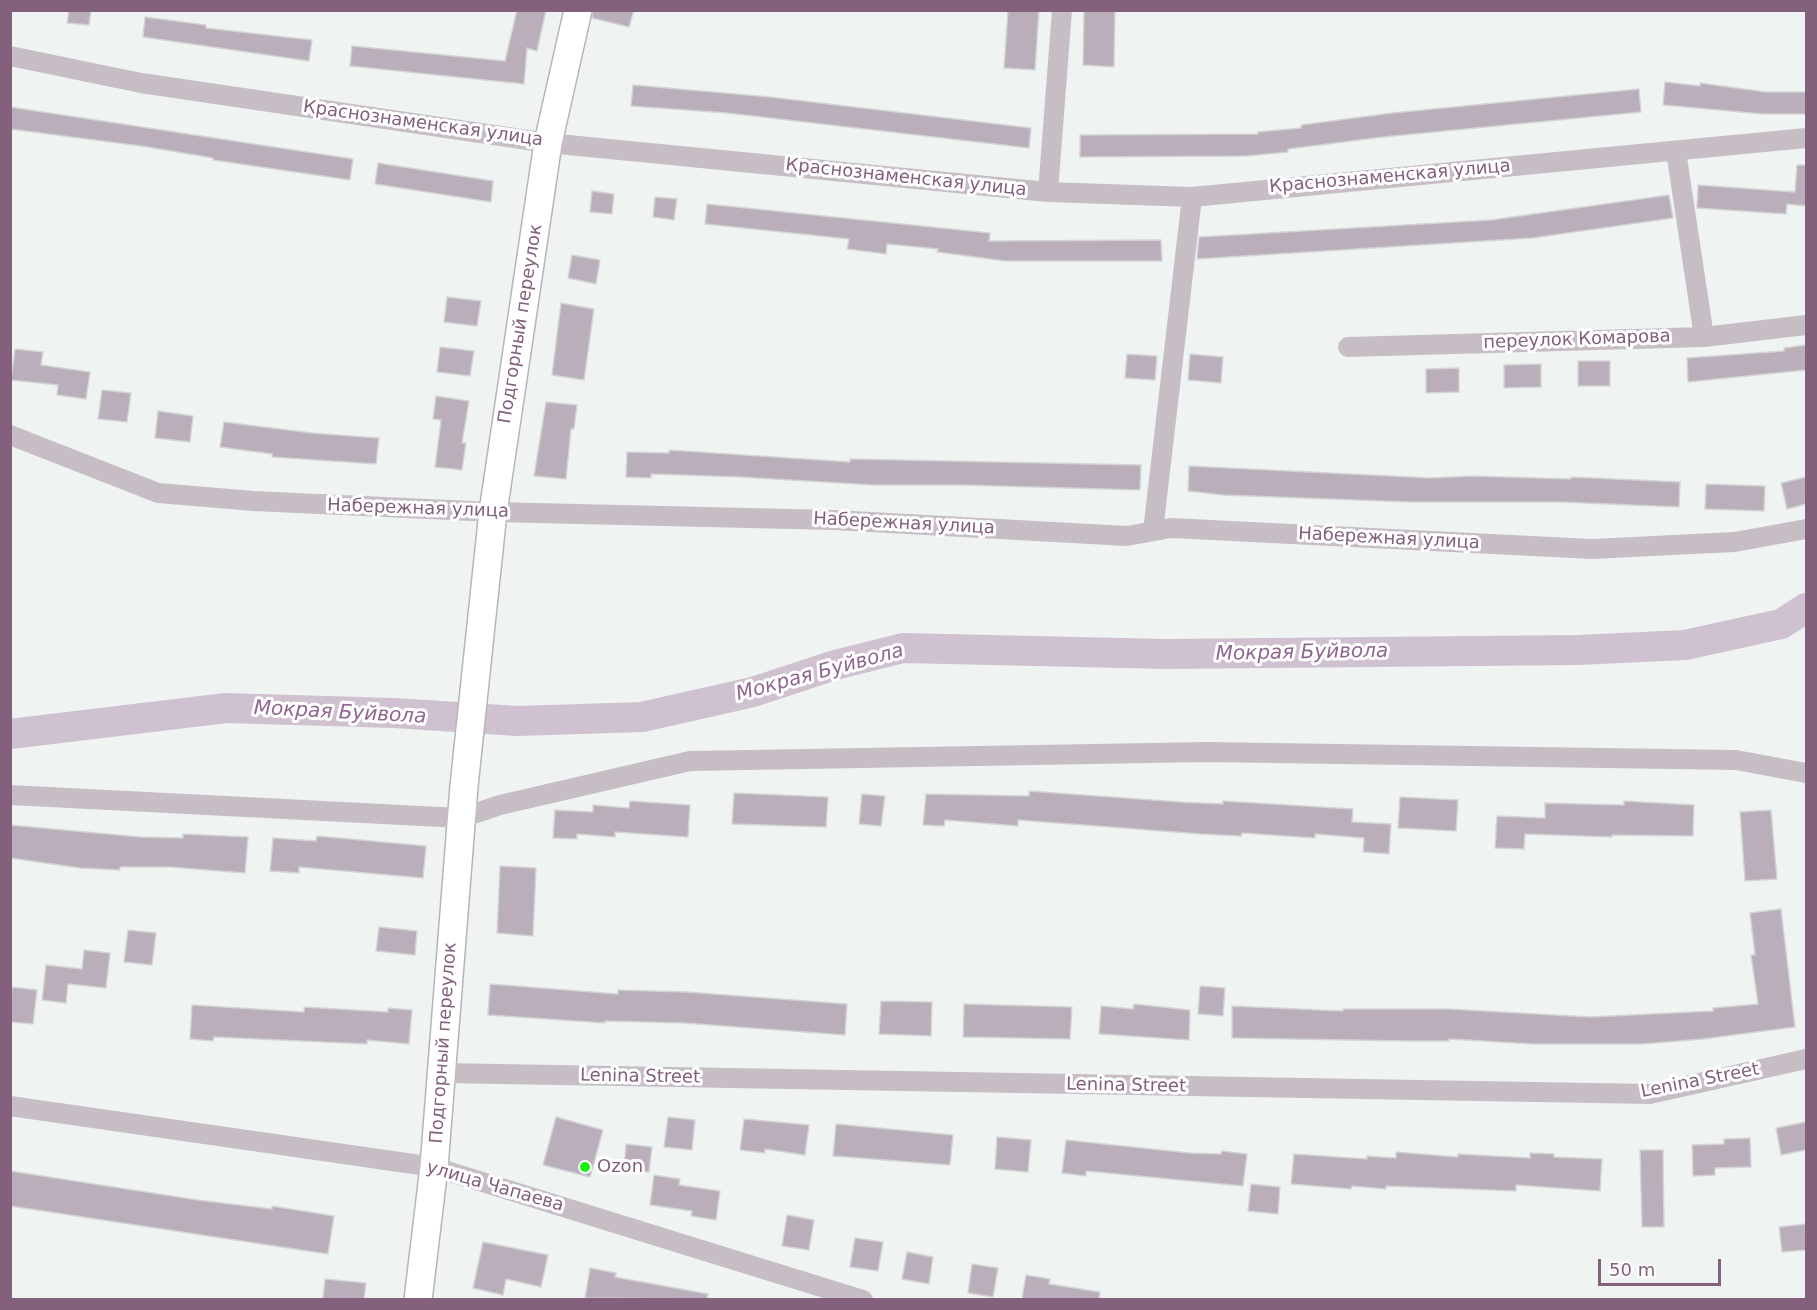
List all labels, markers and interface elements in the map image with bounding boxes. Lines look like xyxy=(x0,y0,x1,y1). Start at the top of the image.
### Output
street label: Краснознаменская улица xyxy=(302,96,544,152)
street label: Краснознаменская улица xyxy=(784,155,1028,201)
street label: Краснознаменская улица xyxy=(1268,156,1512,198)
street label: Подгорный переулок xyxy=(495,223,547,425)
street label: переулок Комарова xyxy=(1483,326,1671,354)
street label: Набережная улица xyxy=(327,495,509,523)
street label: Набережная улица xyxy=(813,508,995,540)
street label: Набережная улица xyxy=(1298,523,1480,555)
water label: Мокрая Буйвола xyxy=(734,639,906,707)
water label: Мокрая Буйвола xyxy=(1216,639,1388,667)
water label: Мокрая Буйвола xyxy=(253,697,427,729)
street label: Подгорный переулок xyxy=(426,942,462,1144)
street label: Lenina Street xyxy=(1639,1059,1761,1103)
street label: Lenina Street xyxy=(580,1065,700,1089)
street label: Lenina Street xyxy=(1066,1074,1186,1098)
place label: Ozon xyxy=(597,1156,643,1178)
street label: улица Чапаева xyxy=(424,1157,566,1217)
marker: Ozon xyxy=(578,1160,592,1174)
scale bar xyxy=(1601,1247,1724,1285)
text: 50 m xyxy=(1609,1259,1655,1280)

